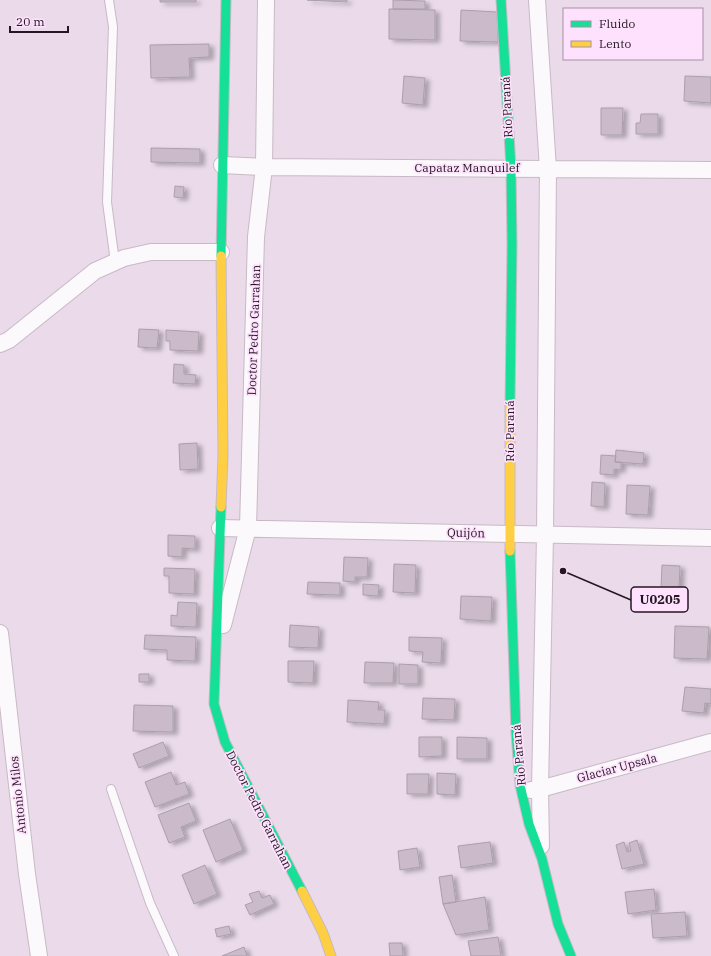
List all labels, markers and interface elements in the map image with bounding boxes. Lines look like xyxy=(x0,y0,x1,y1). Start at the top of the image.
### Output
scale bar xyxy=(10,8,68,34)
legend xyxy=(563,8,703,60)
text: 20 m xyxy=(16,14,45,29)
text: Fluido xyxy=(599,16,636,31)
text: Lento xyxy=(599,36,631,51)
street label: Río Paraná xyxy=(497,76,516,138)
street label: Capataz Manquilef xyxy=(414,160,520,175)
street label: Doctor Pedro Garrahan xyxy=(244,264,263,396)
street label: Río Paraná xyxy=(502,400,517,462)
street label: Quijón xyxy=(447,525,485,540)
callout: U0205 xyxy=(631,587,688,612)
text: U0205 xyxy=(639,591,681,608)
street label: Río Paraná xyxy=(508,723,529,786)
street label: Doctor Pedro Garrahan xyxy=(223,748,296,872)
street label: Glaciar Upsala xyxy=(575,750,659,785)
street label: Antonio Milos xyxy=(6,755,29,835)

